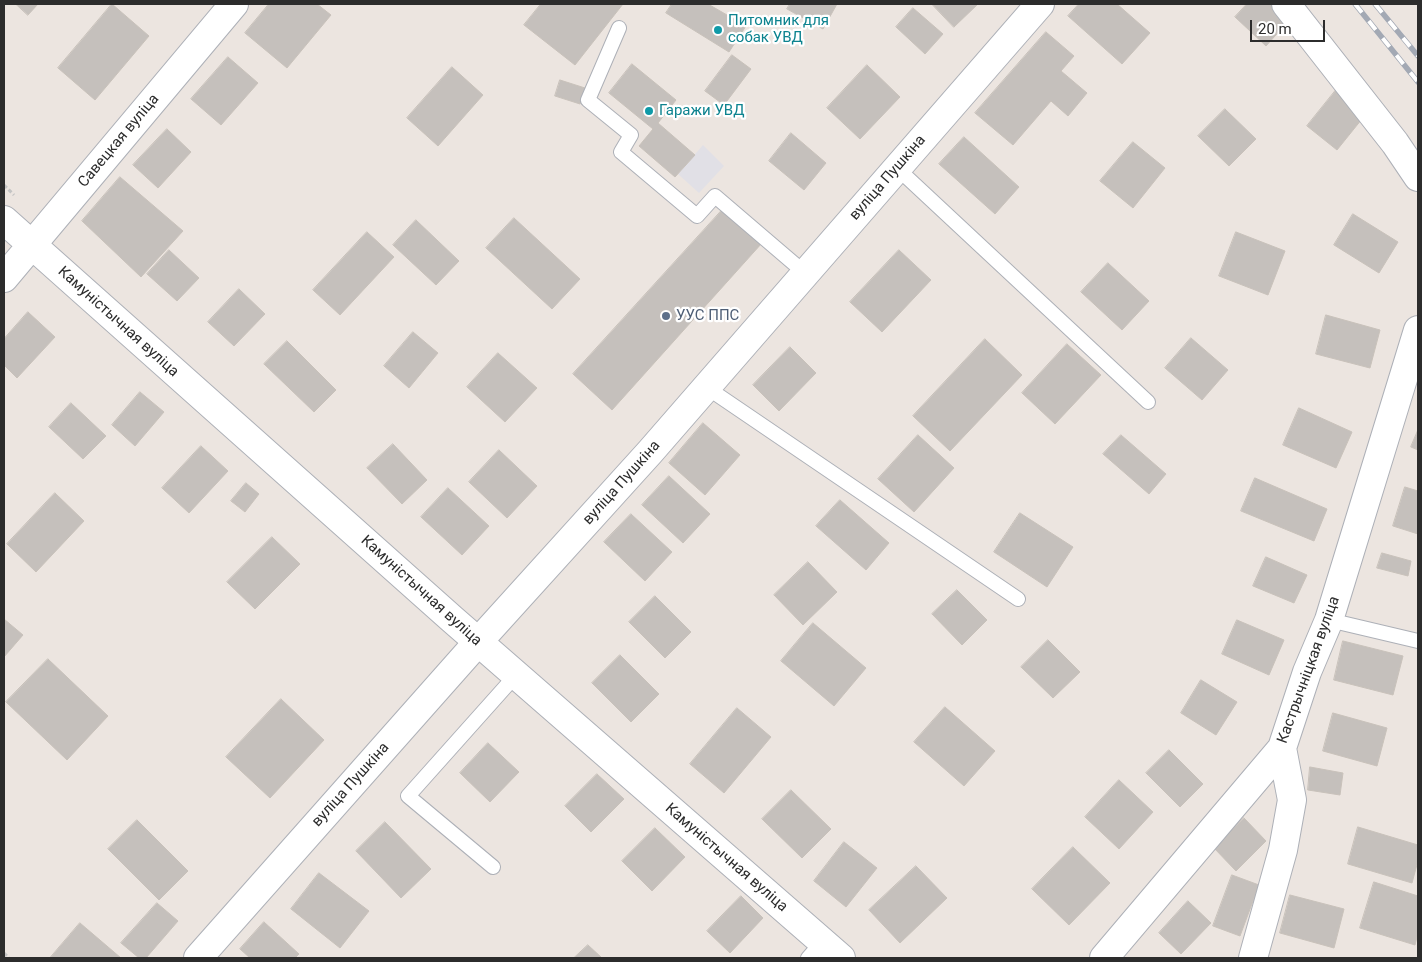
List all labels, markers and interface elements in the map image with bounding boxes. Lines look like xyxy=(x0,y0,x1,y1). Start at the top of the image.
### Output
scale bar xyxy=(1252,10,1327,42)
place label: Питомник для собак УВД xyxy=(728,12,829,47)
text: 20 m xyxy=(1258,20,1292,38)
marker: Питомник для собак УВД xyxy=(712,24,724,36)
street label: Савецкая вуліца xyxy=(75,91,163,191)
place label: Гаражи УВД xyxy=(659,102,744,120)
marker: Гаражи УВД xyxy=(643,105,655,117)
street label: вуліца Пушкіна xyxy=(846,132,930,224)
street label: Камуністычная вуліца xyxy=(54,263,182,381)
place label: УУС ППС xyxy=(676,307,739,325)
marker: УУС ППС xyxy=(660,310,672,322)
street label: вуліца Пушкіна xyxy=(580,437,664,529)
street label: Камуністычная вуліца xyxy=(357,532,485,650)
street label: Кастрычніцкая вуліца xyxy=(1274,594,1344,746)
street label: вуліца Пушкіна xyxy=(309,739,393,831)
street label: Камуністычная вуліца xyxy=(661,800,791,916)

